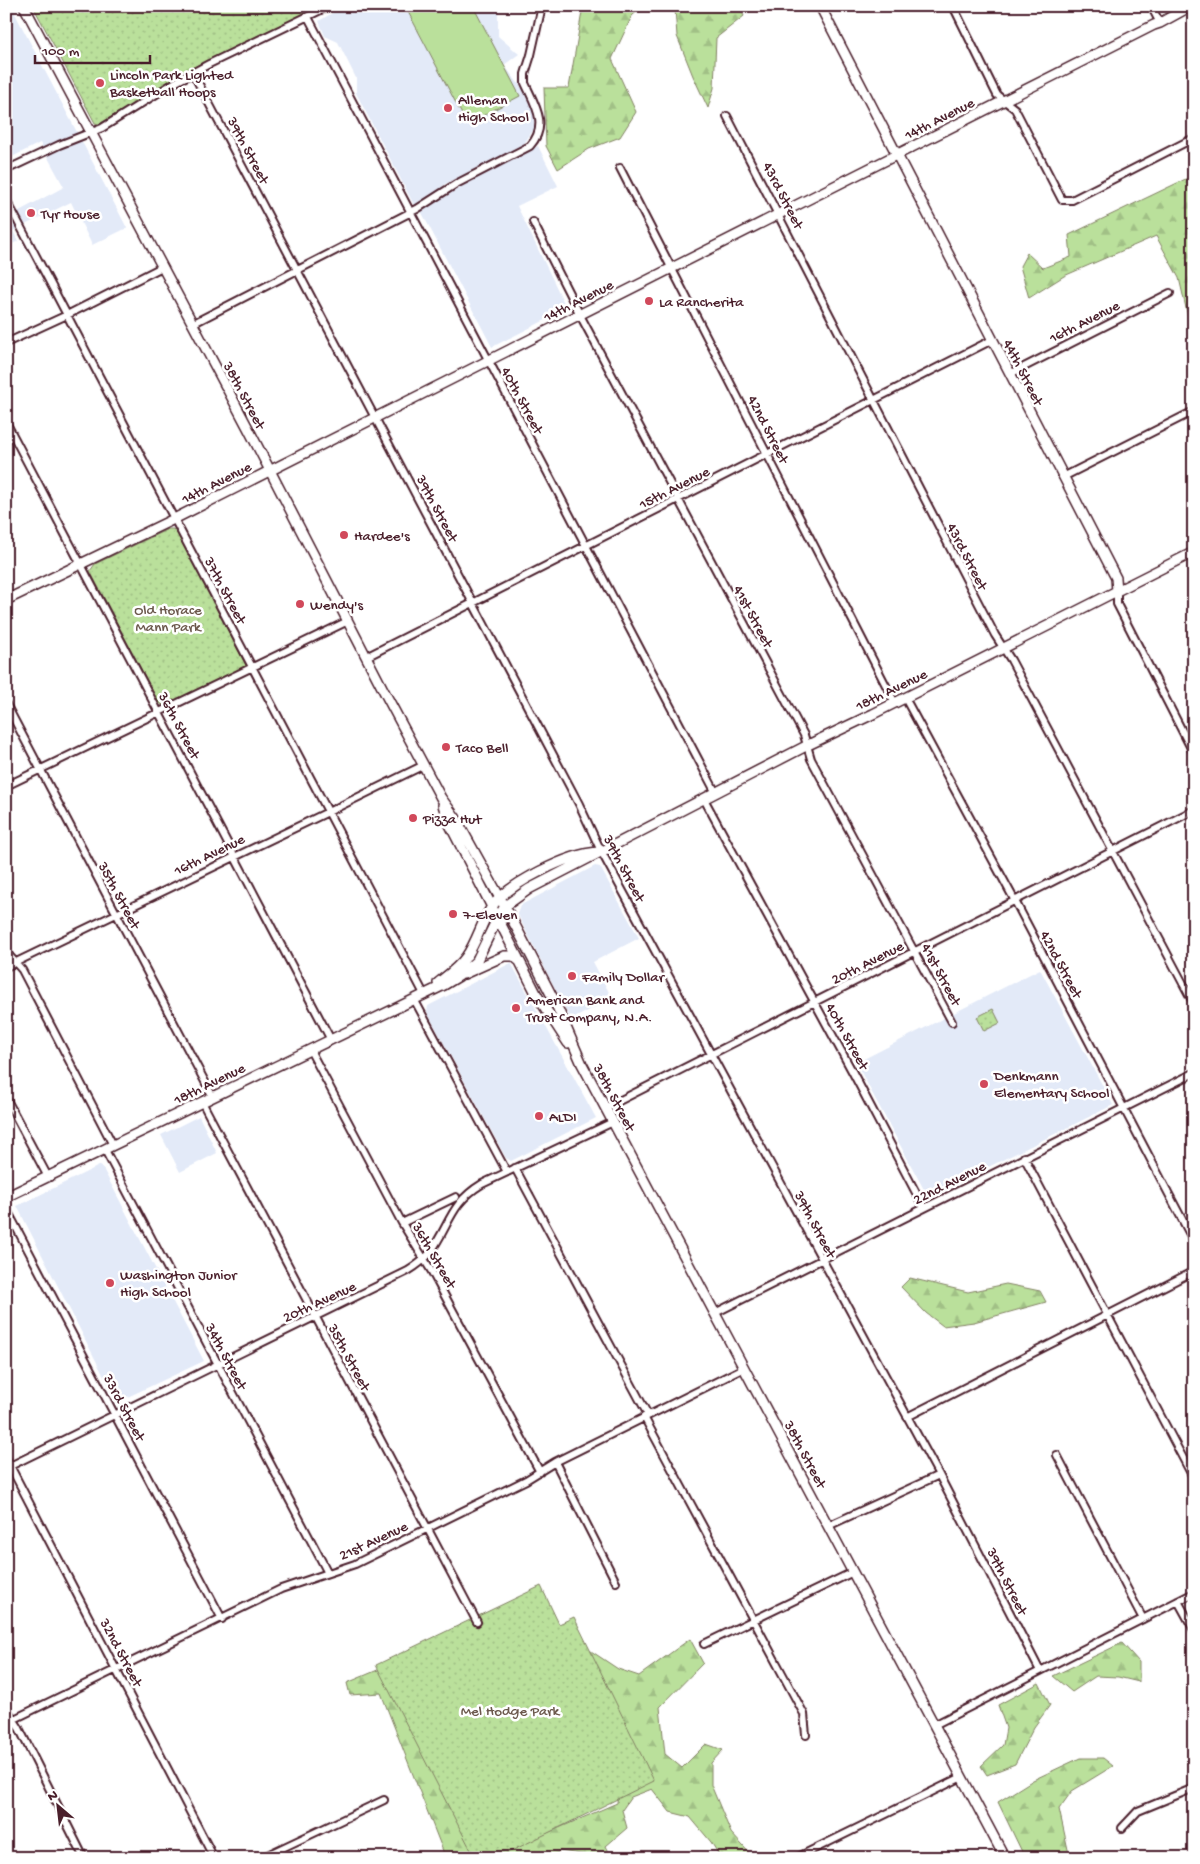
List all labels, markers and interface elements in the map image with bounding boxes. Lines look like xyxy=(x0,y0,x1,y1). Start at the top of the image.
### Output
scale bar xyxy=(35,32,150,64)
text: 100 m xyxy=(41,43,80,61)
place label: Lincoln Park Lighted Basketball Hoops xyxy=(109,67,234,102)
marker: Lincoln Park Lighted Basketball Hoops xyxy=(94,77,106,89)
place label: Alleman High School xyxy=(458,92,529,127)
street label: 14th Avenue xyxy=(901,94,978,146)
marker: Alleman High School xyxy=(442,102,454,114)
street label: 39th Street xyxy=(222,114,273,189)
street label: 43rd Street xyxy=(758,160,808,234)
place label: Tyr House xyxy=(40,206,100,224)
marker: Tyr House xyxy=(25,207,37,219)
street label: 14th Avenue xyxy=(540,276,617,328)
place label: La Rancherita xyxy=(659,294,744,312)
marker: La Rancherita xyxy=(643,295,655,307)
street label: 16th Avenue xyxy=(1046,297,1123,349)
street label: 44th Street xyxy=(998,337,1047,411)
street label: 38th Street xyxy=(218,358,269,434)
street label: 40th Street xyxy=(496,364,547,439)
street label: 42nd Street xyxy=(742,393,793,469)
street label: 14th Avenue xyxy=(178,458,255,510)
street label: 15th Avenue xyxy=(636,463,713,515)
street label: 39th Street xyxy=(411,472,462,547)
street label: 43rd Street xyxy=(942,521,992,595)
place label: Hardee's xyxy=(354,528,410,546)
marker: Hardee's xyxy=(338,529,350,541)
street label: 37th Street xyxy=(199,553,250,629)
street label: 41st Street xyxy=(728,583,777,653)
place label: Wendy's xyxy=(310,597,364,615)
marker: Wendy's xyxy=(294,598,306,610)
park label: Old Horace Mann Park xyxy=(134,602,202,637)
street label: 18th Avenue xyxy=(852,666,931,716)
street label: 36th Street xyxy=(153,689,204,764)
place label: Taco Bell xyxy=(455,740,509,758)
marker: Taco Bell xyxy=(440,741,452,753)
place label: Pizza Hut xyxy=(422,811,483,829)
marker: Pizza Hut xyxy=(407,812,419,824)
street label: 16th Avenue xyxy=(171,831,248,881)
street label: 39th Street xyxy=(598,832,649,907)
street label: 35th Street xyxy=(93,858,144,934)
place label: 7-Eleven xyxy=(462,907,517,925)
marker: 7-Eleven xyxy=(447,908,459,920)
street label: 42nd Street xyxy=(1035,928,1086,1003)
street label: 20th Avenue xyxy=(829,938,907,990)
street label: 41st Street xyxy=(916,941,965,1011)
place label: Family Dollar xyxy=(581,969,666,987)
marker: Family Dollar xyxy=(566,970,578,982)
place label: American Bank and Trust Company, N.A. xyxy=(525,992,652,1027)
street label: 40th Street xyxy=(821,1001,873,1075)
marker: American Bank and Trust Company, N.A. xyxy=(510,1002,522,1014)
street label: 18th Avenue xyxy=(170,1060,249,1110)
street label: 38th Street xyxy=(588,1060,639,1136)
place label: Denkmann Elementary School xyxy=(993,1068,1110,1103)
marker: Denkmann Elementary School xyxy=(978,1078,990,1090)
place label: ALDI xyxy=(549,1109,577,1127)
marker: ALDI xyxy=(533,1110,545,1122)
street label: 22nd Avenue xyxy=(910,1158,990,1210)
street label: 39th Street xyxy=(789,1188,840,1263)
street label: 36th Street xyxy=(407,1219,460,1294)
place label: Washington Junior High School xyxy=(120,1267,238,1302)
marker: Washington Junior High School xyxy=(104,1277,116,1289)
street label: 20th Avenue xyxy=(280,1278,360,1328)
street label: 34th Street xyxy=(200,1320,251,1395)
street label: 35th Street xyxy=(323,1320,374,1396)
street label: 33rd Street xyxy=(98,1370,149,1446)
street label: 38th Street xyxy=(779,1417,830,1493)
street label: 21st Avenue xyxy=(337,1518,411,1566)
street label: 39th Street xyxy=(981,1544,1032,1620)
street label: 32nd Street xyxy=(94,1615,147,1692)
park label: Mel Hodge Park xyxy=(461,1703,561,1721)
north arrow xyxy=(32,1782,82,1832)
text: N xyxy=(45,1787,61,1806)

